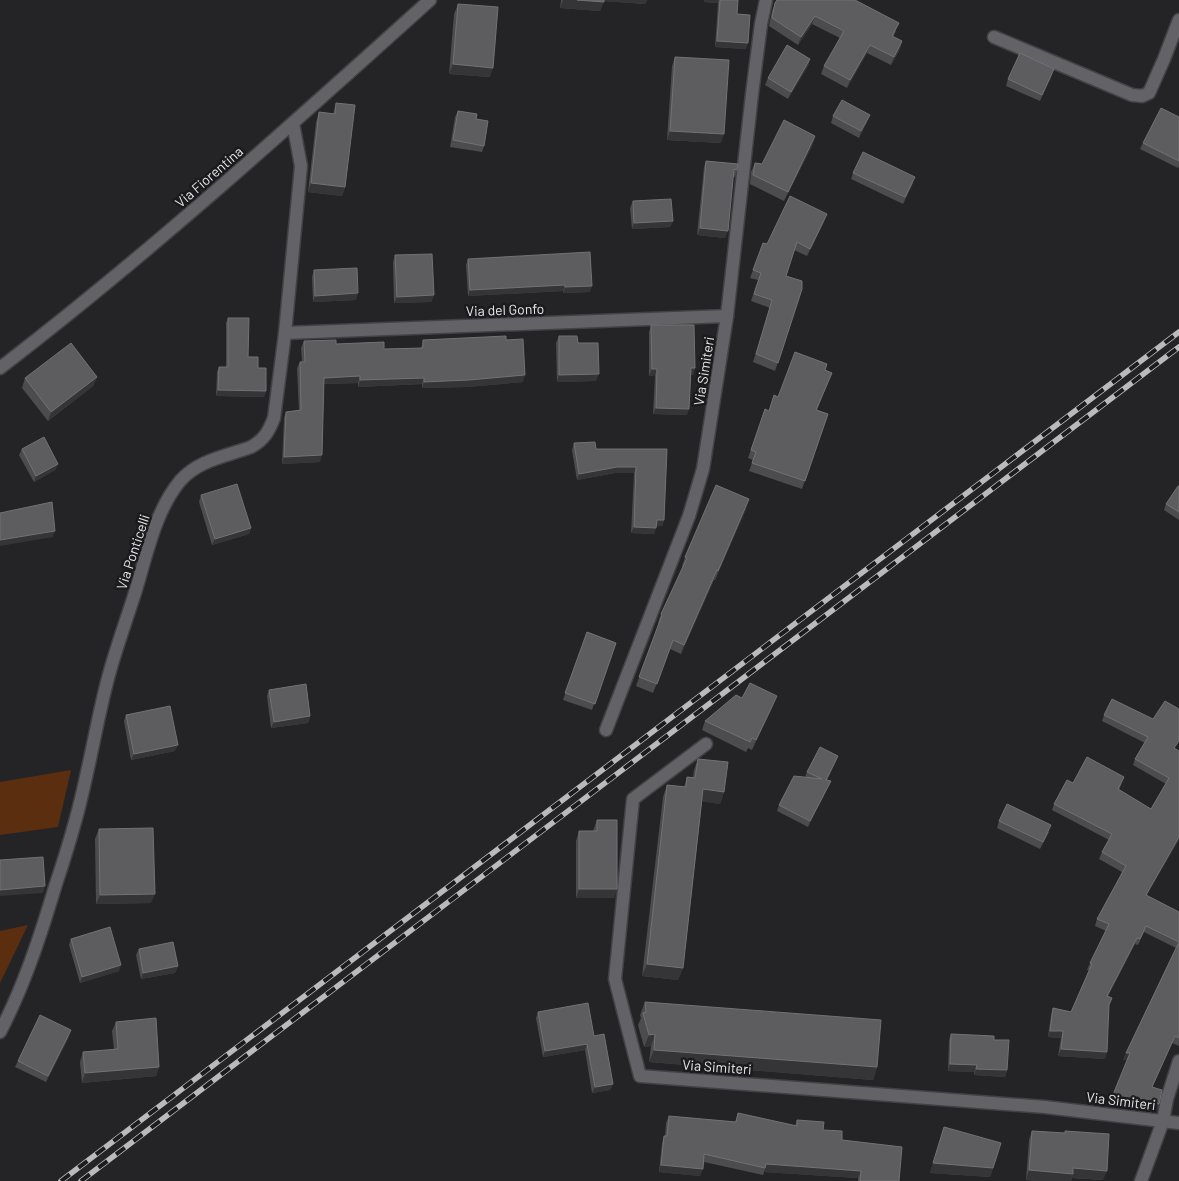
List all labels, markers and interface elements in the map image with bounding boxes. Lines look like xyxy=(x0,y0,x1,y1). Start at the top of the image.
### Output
street label: Via Fiorentina xyxy=(171,143,246,211)
street label: Via del Gonfo xyxy=(465,300,545,319)
street label: Via Simiteri xyxy=(690,335,717,407)
street label: Via Ponticelli xyxy=(112,512,153,592)
street label: Via Simiteri xyxy=(682,1056,752,1077)
street label: Via Simiteri xyxy=(1085,1088,1157,1113)

